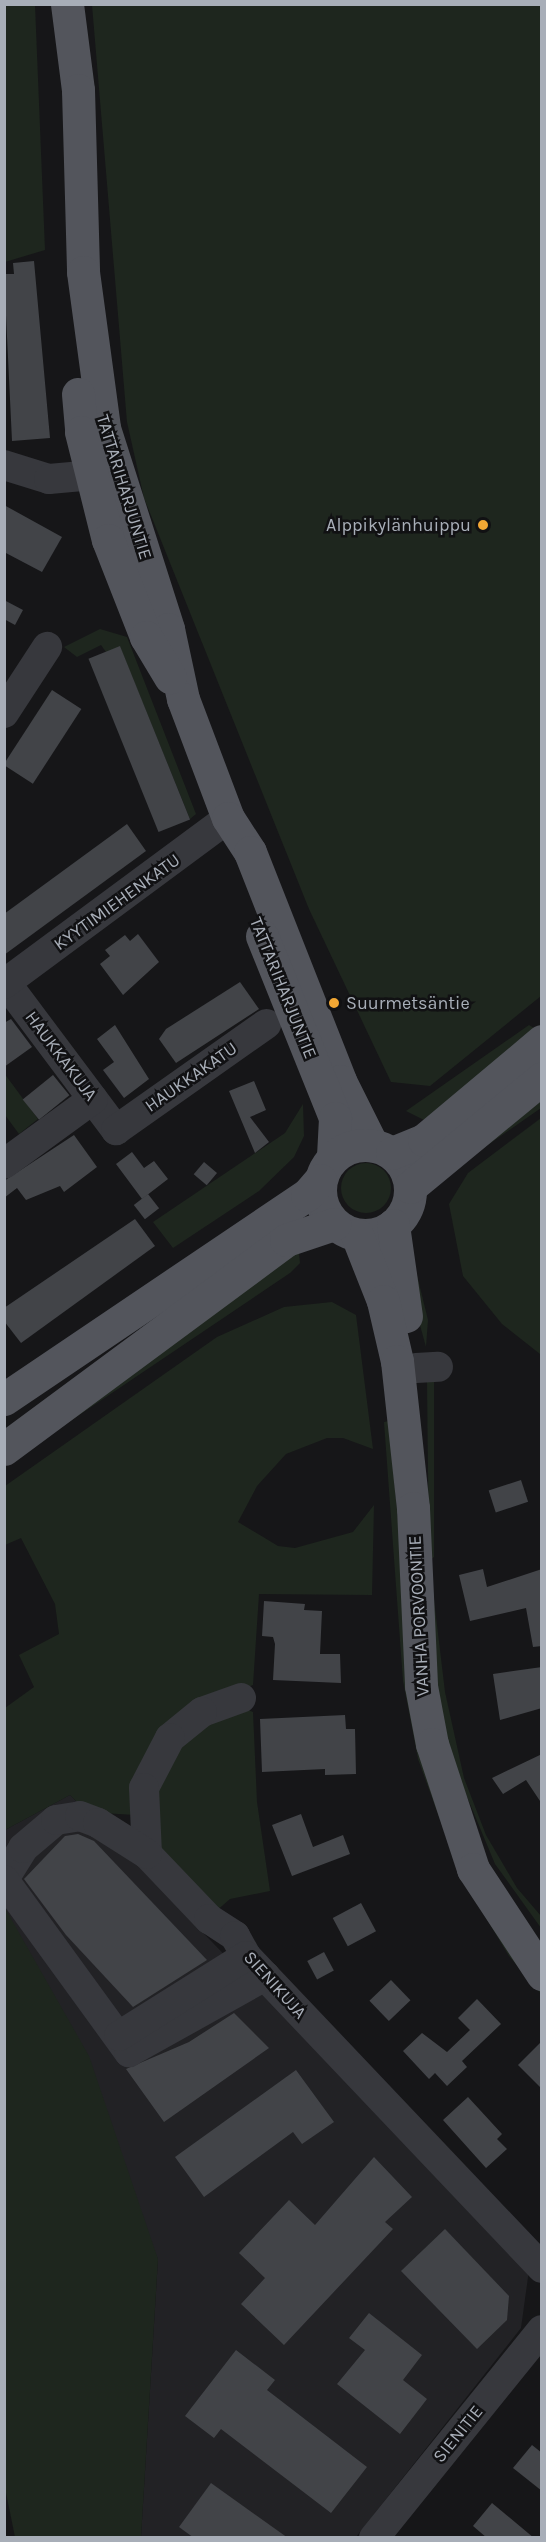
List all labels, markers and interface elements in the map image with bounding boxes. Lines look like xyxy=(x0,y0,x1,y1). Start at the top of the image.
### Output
street label: TATTARIHARJUNTIE xyxy=(92,412,156,562)
place label: Alppikylänhuippu xyxy=(326,514,471,536)
marker: Alppikylänhuippu xyxy=(476,518,490,532)
street label: KYYTIMIEHENKATU xyxy=(50,849,184,955)
street label: TATTARIHARJUNTIE xyxy=(245,914,321,1062)
place label: Suurmetsäntie xyxy=(346,992,470,1014)
marker: Suurmetsäntie xyxy=(327,996,341,1010)
street label: HAUKKAKUJA xyxy=(20,1007,102,1105)
street label: HAUKKAKATU xyxy=(141,1037,241,1117)
street label: VANHA PORVOONTIE xyxy=(404,1535,434,1697)
street label: SIENIKUJA xyxy=(239,1947,311,2023)
street label: SIENITIE xyxy=(428,2401,488,2467)

